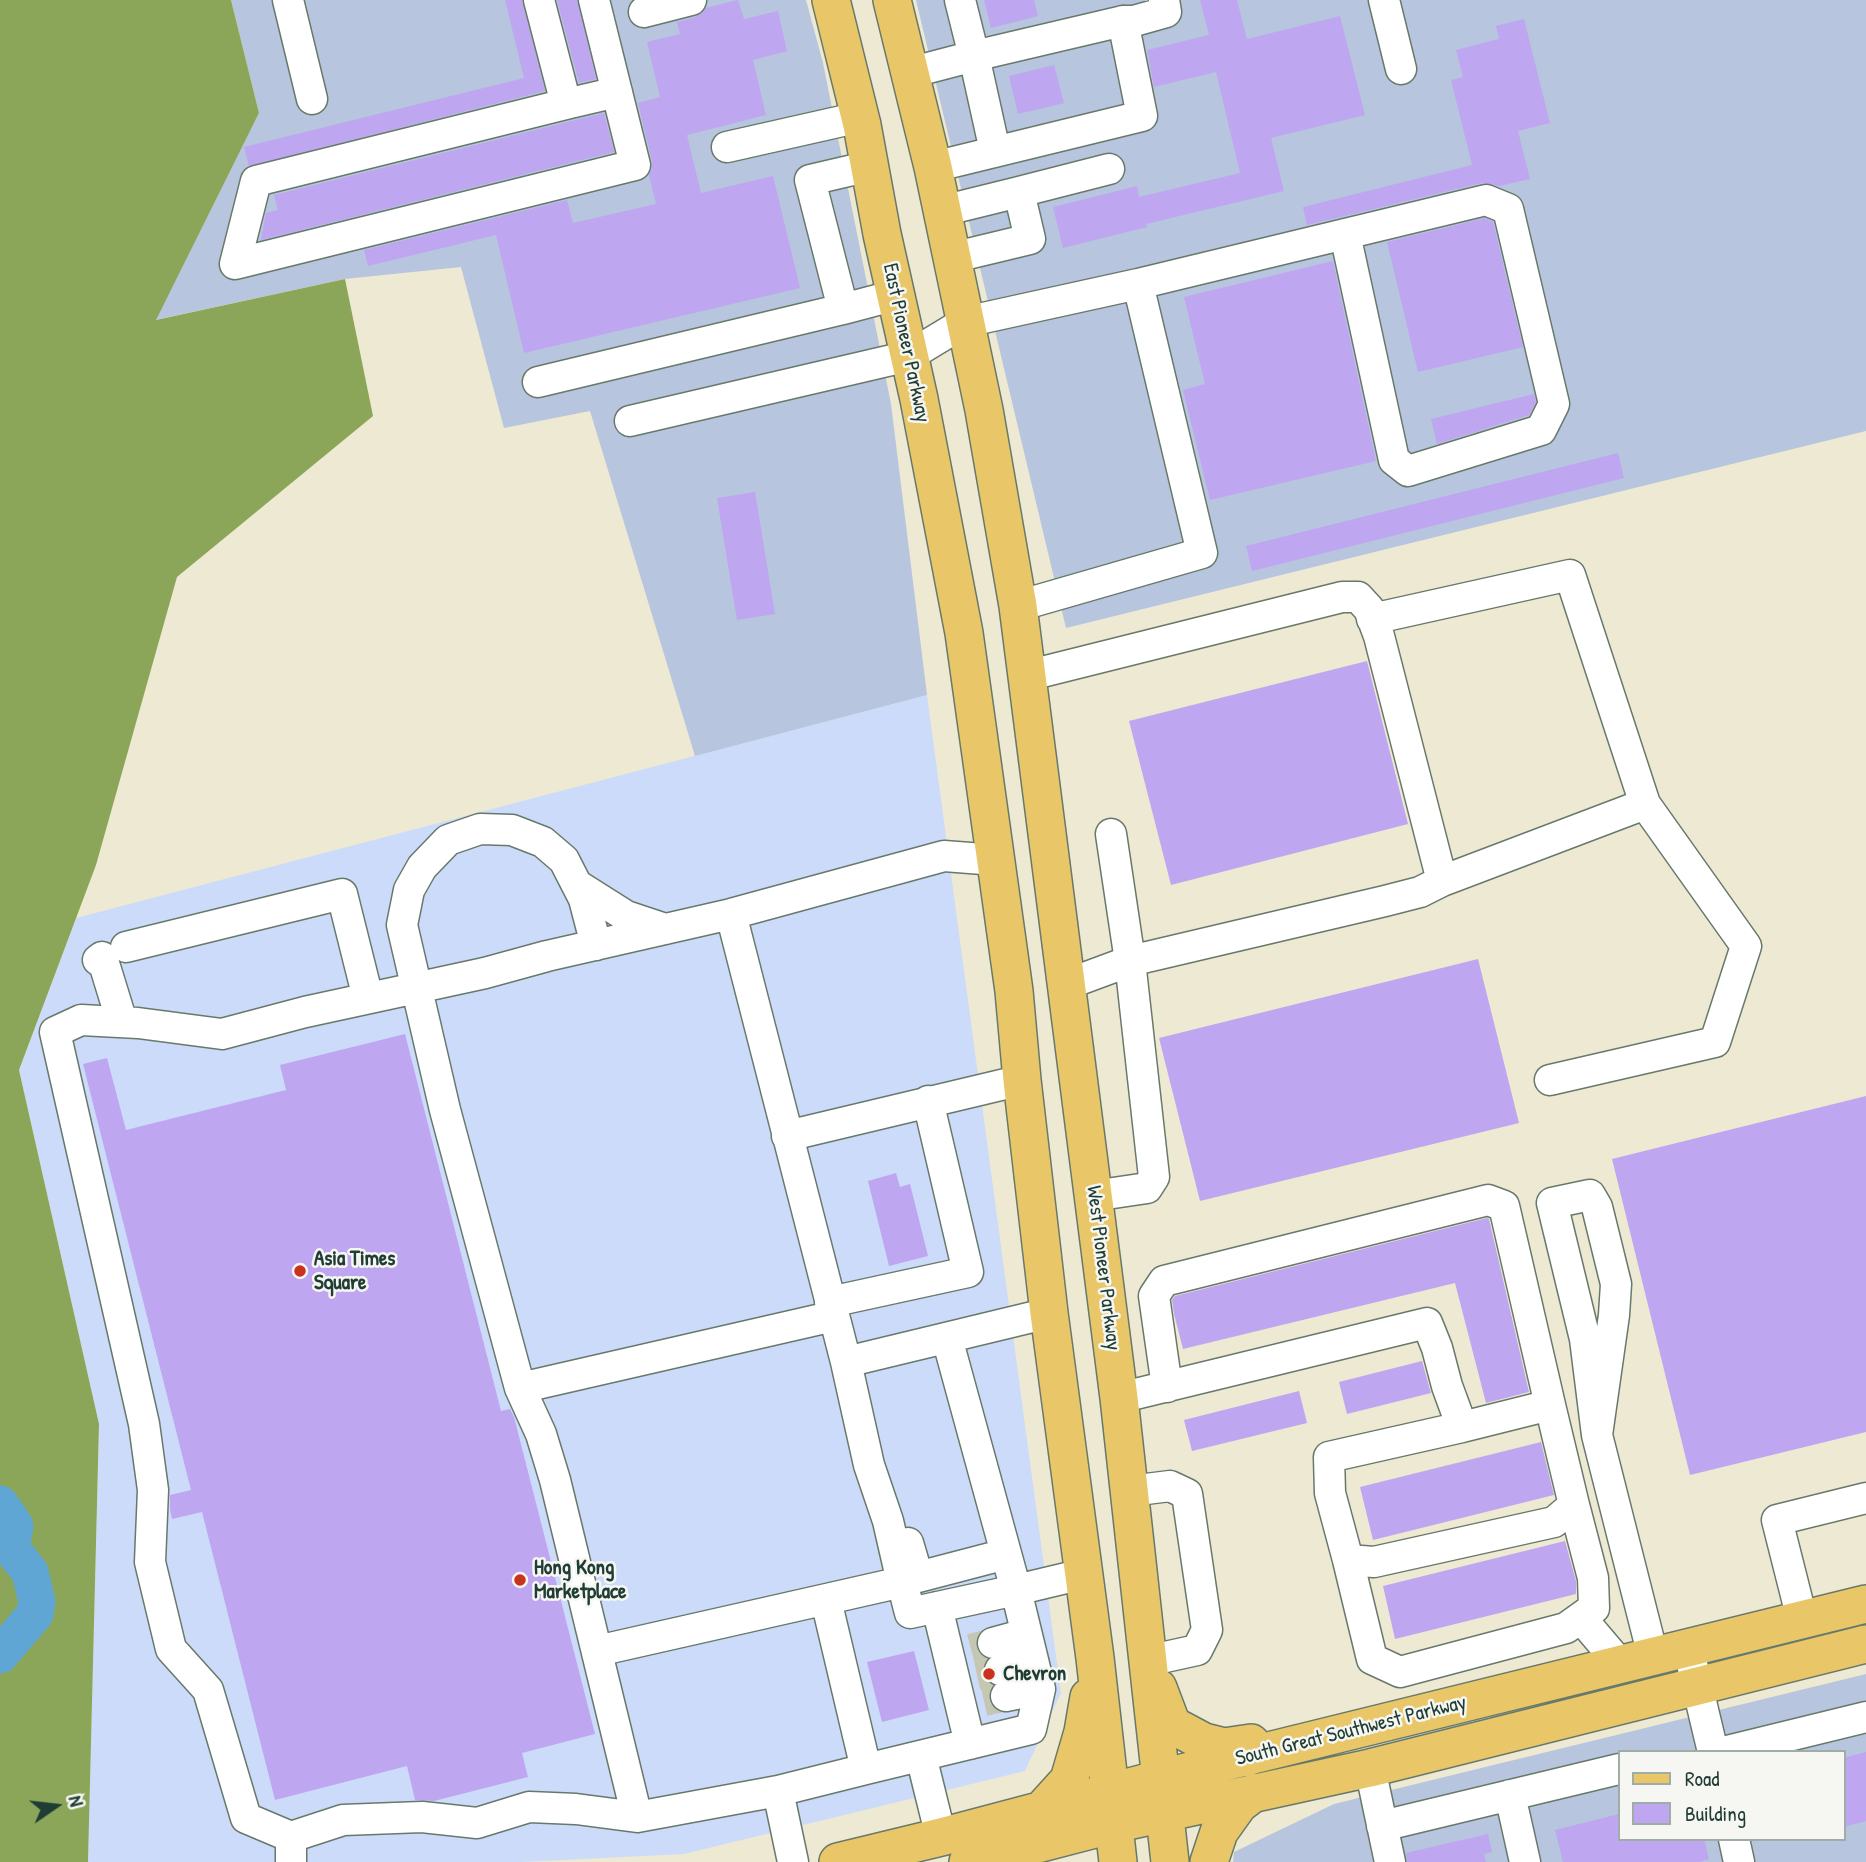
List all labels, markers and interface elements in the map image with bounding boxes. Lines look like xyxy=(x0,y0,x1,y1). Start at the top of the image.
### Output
street label: East Pioneer Parkway xyxy=(877,261,935,425)
street label: West Pioneer Parkway xyxy=(1080,1184,1126,1352)
place label: Asia Times Square xyxy=(314,1246,395,1296)
marker: Asia Times Square xyxy=(292,1263,308,1279)
place label: Hong Kong Marketplace xyxy=(534,1555,626,1605)
marker: Hong Kong Marketplace xyxy=(512,1572,528,1588)
place label: Chevron xyxy=(1003,1661,1066,1687)
marker: Chevron xyxy=(981,1666,997,1682)
street label: South Great Southwest Parkway xyxy=(1233,1690,1469,1772)
legend xyxy=(1618,1750,1845,1841)
text: Road xyxy=(1685,1764,1719,1793)
north arrow xyxy=(21,1771,91,1841)
text: N xyxy=(63,1793,90,1809)
text: Building xyxy=(1685,1799,1746,1828)

